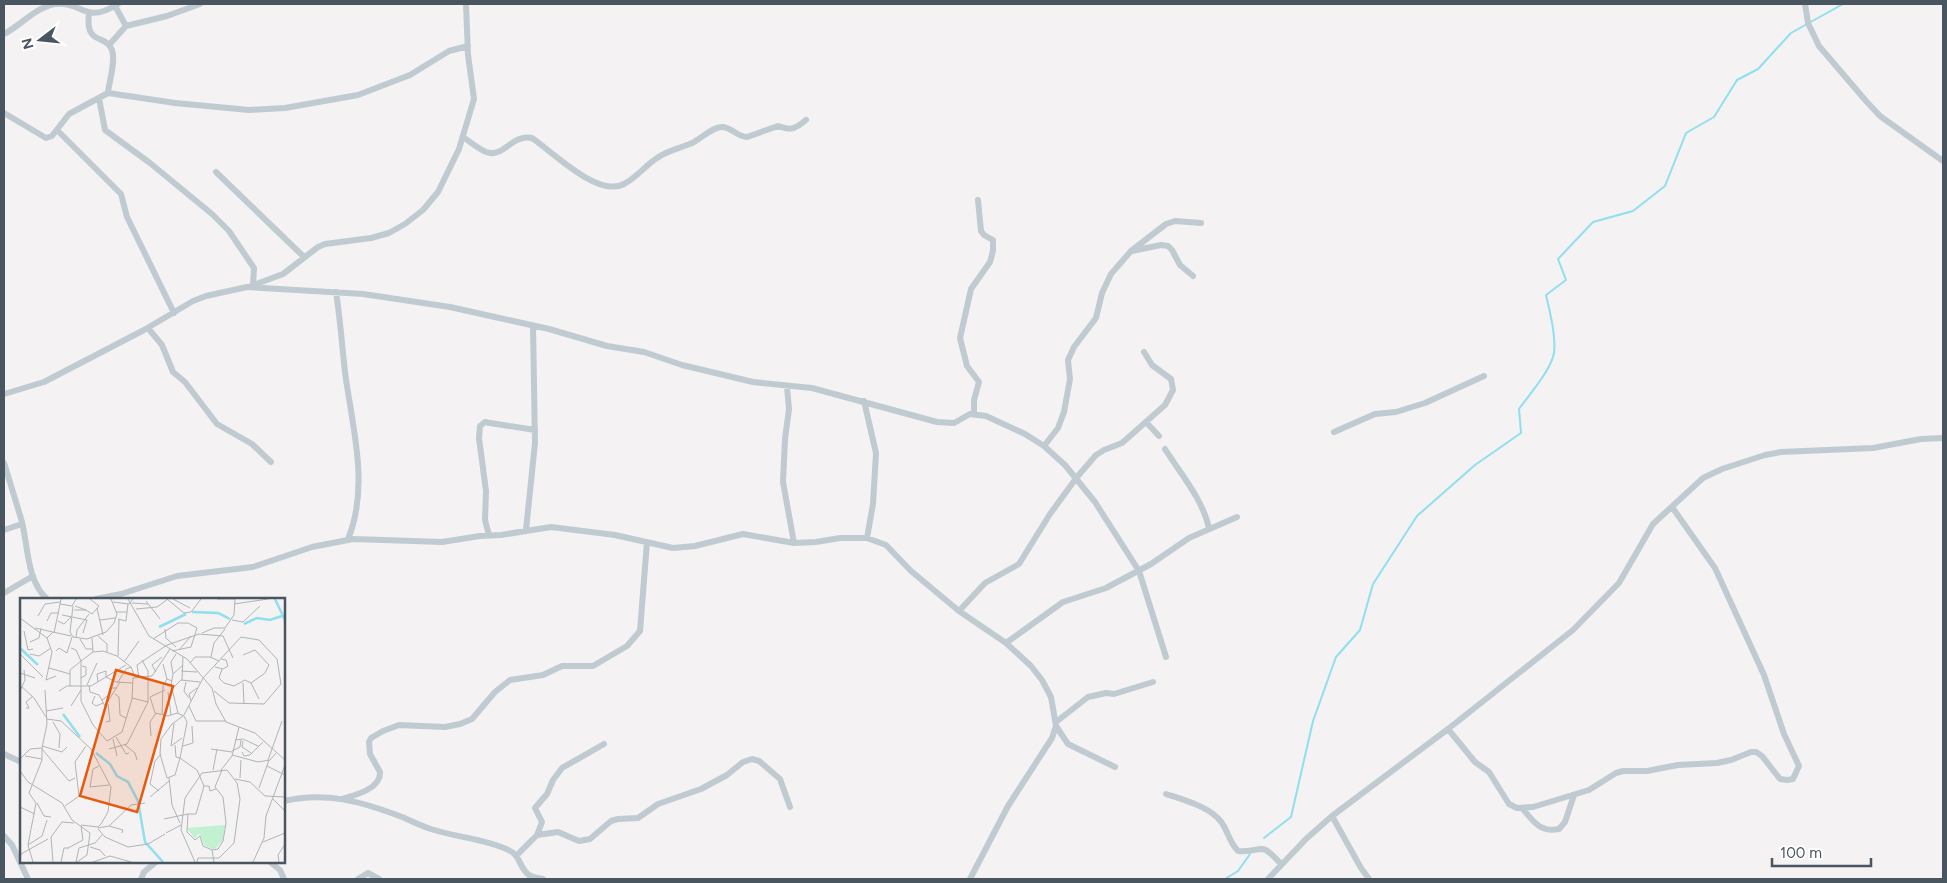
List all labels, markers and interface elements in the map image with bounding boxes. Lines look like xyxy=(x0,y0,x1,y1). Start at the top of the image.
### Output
north arrow xyxy=(15,15,65,65)
text: N xyxy=(18,36,38,51)
inset map xyxy=(20,598,285,863)
scale bar xyxy=(1772,836,1871,868)
text: 100 m xyxy=(1780,844,1822,862)

